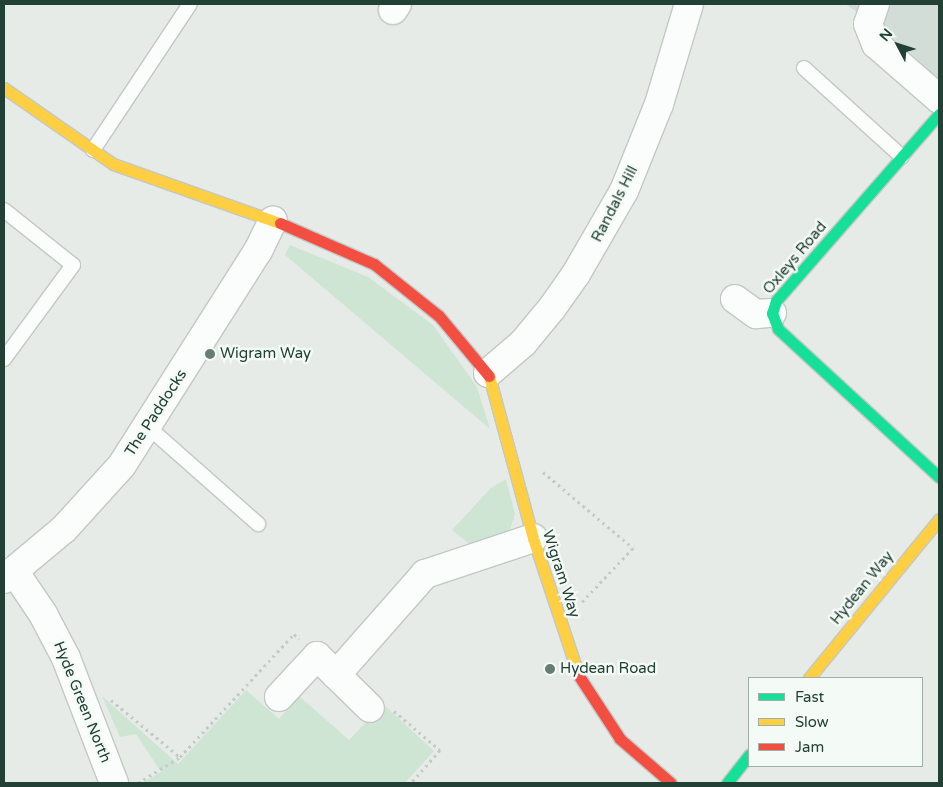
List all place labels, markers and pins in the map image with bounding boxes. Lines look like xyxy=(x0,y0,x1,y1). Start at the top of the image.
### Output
place label: Wigram Way xyxy=(220,345,311,363)
marker: Wigram Way xyxy=(204,348,216,360)
place label: Hydean Road xyxy=(560,660,656,678)
marker: Hydean Road xyxy=(544,663,556,675)

